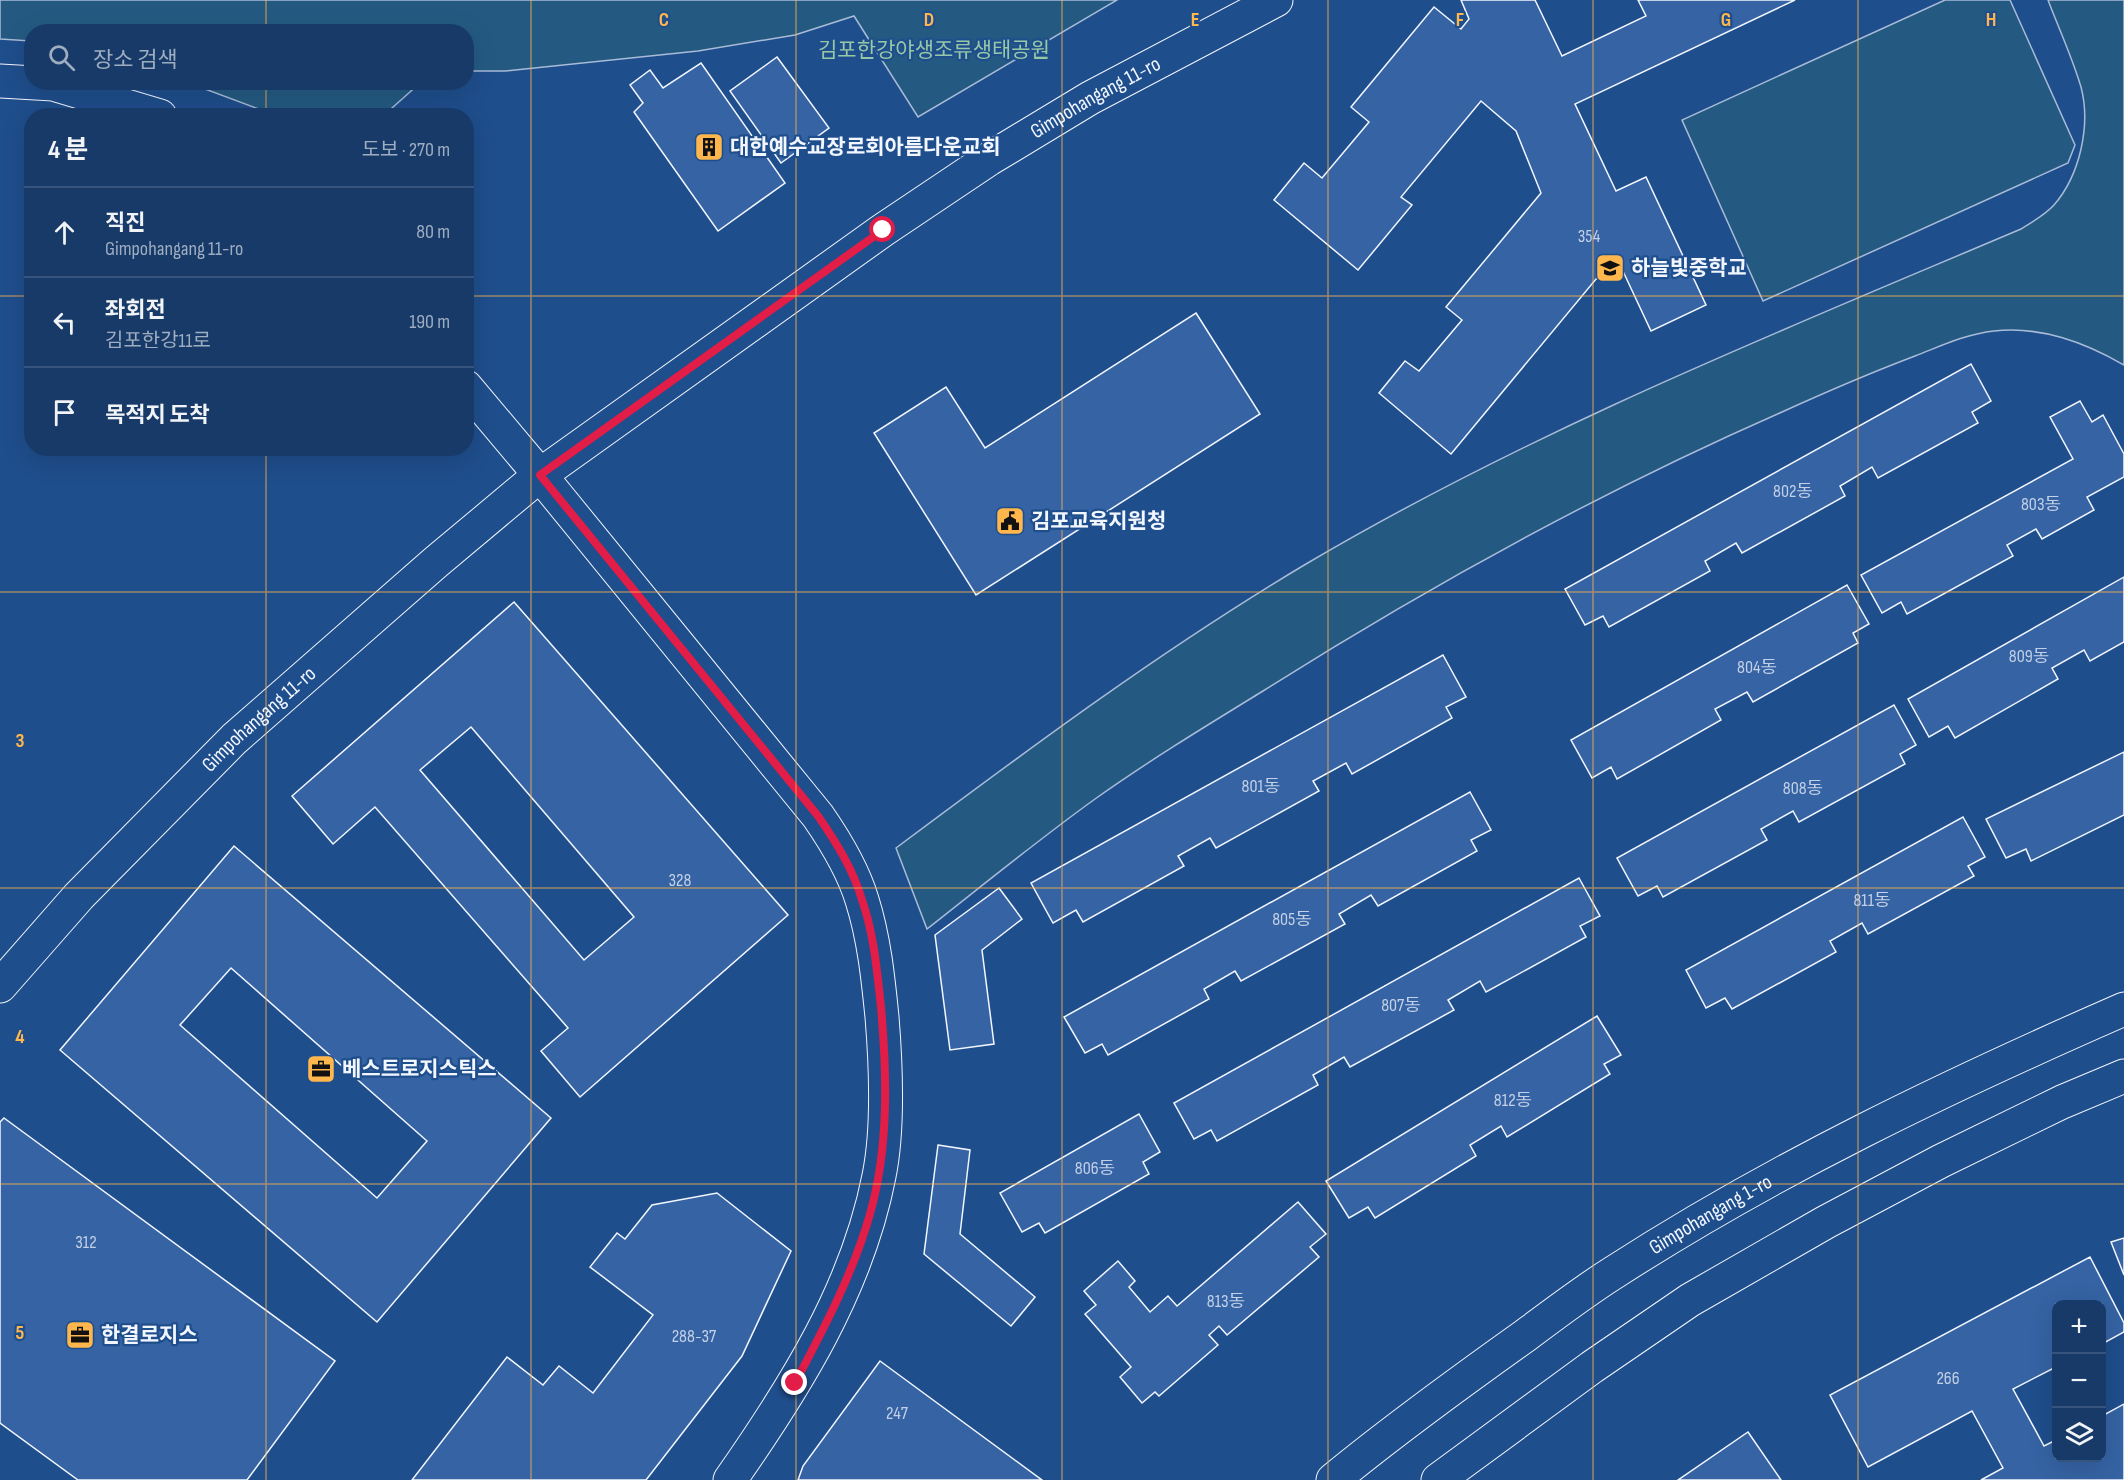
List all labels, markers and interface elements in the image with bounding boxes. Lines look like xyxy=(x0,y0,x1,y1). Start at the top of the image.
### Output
text: C xyxy=(659,8,669,32)
text: D xyxy=(924,8,934,32)
text: E xyxy=(1191,8,1199,32)
text: F xyxy=(1456,8,1464,32)
text: G xyxy=(1721,8,1731,32)
text: H xyxy=(1986,8,1996,32)
search box xyxy=(24,24,474,90)
park label: 김포한강야생조류생태공원 xyxy=(818,38,1050,63)
icon: search xyxy=(45,41,78,74)
text: 장소 검색 xyxy=(93,47,177,74)
street label: Gimpohangang 11-ro xyxy=(1026,51,1164,144)
building icon: 대한예수교장로회아름다운교회 xyxy=(693,131,725,163)
text: 4 분 xyxy=(48,135,88,166)
place label: 대한예수교장로회아름다운교회 xyxy=(730,135,1000,160)
text: 도보 · 270 m xyxy=(362,138,450,162)
text: 직진 xyxy=(105,210,145,237)
icon: ahead xyxy=(48,216,81,249)
route start xyxy=(869,216,895,242)
text: 80 m xyxy=(416,220,450,244)
house number: 354 xyxy=(1578,226,1601,247)
text: Gimpohangang 11-ro xyxy=(105,237,243,261)
school or university icon: 하늘빛중학교 xyxy=(1594,252,1626,284)
place label: 하늘빛중학교 xyxy=(1631,256,1747,281)
text: 좌회전 xyxy=(105,297,166,324)
icon: left xyxy=(48,306,81,339)
text: 190 m xyxy=(409,310,450,334)
text: 김포한강11로 xyxy=(105,329,211,353)
icon: arrive xyxy=(48,396,81,429)
text: 목적지 도착 xyxy=(105,402,210,429)
house number: 802동 xyxy=(1773,481,1813,502)
house number: 803동 xyxy=(2021,494,2061,515)
public building icon: 김포교육지원청 xyxy=(994,505,1026,537)
place label: 김포교육지원청 xyxy=(1031,509,1166,534)
house number: 809동 xyxy=(2009,646,2049,667)
house number: 804동 xyxy=(1737,657,1777,678)
street label: Gimpohangang 11-ro xyxy=(196,661,321,777)
text: 3 xyxy=(16,729,25,753)
house number: 801동 xyxy=(1242,776,1280,797)
house number: 808동 xyxy=(1783,778,1823,799)
house number: 328 xyxy=(669,870,692,891)
house number: 811동 xyxy=(1853,890,1891,911)
house number: 805동 xyxy=(1272,909,1312,930)
house number: 807동 xyxy=(1381,995,1421,1016)
text: 4 xyxy=(15,1025,25,1049)
office icon: 베스트로지스틱스 xyxy=(305,1053,337,1085)
place label: 베스트로지스틱스 xyxy=(342,1057,497,1082)
house number: 812동 xyxy=(1494,1090,1532,1111)
house number: 806동 xyxy=(1075,1158,1115,1179)
street label: Gimpohangang 1-ro xyxy=(1644,1169,1776,1260)
house number: 312 xyxy=(75,1232,97,1253)
house number: 813동 xyxy=(1207,1291,1245,1312)
map controls xyxy=(2052,1300,2106,1462)
button: + xyxy=(2052,1300,2106,1354)
office icon: 한결로지스 xyxy=(64,1319,96,1351)
text: 5 xyxy=(16,1321,25,1345)
place label: 한결로지스 xyxy=(101,1323,198,1348)
house number: 288-37 xyxy=(672,1326,717,1347)
button: − xyxy=(2052,1354,2106,1408)
house number: 266 xyxy=(1936,1368,1960,1389)
route end xyxy=(781,1369,807,1395)
house number: 247 xyxy=(886,1403,909,1424)
button: layers xyxy=(2052,1408,2106,1462)

